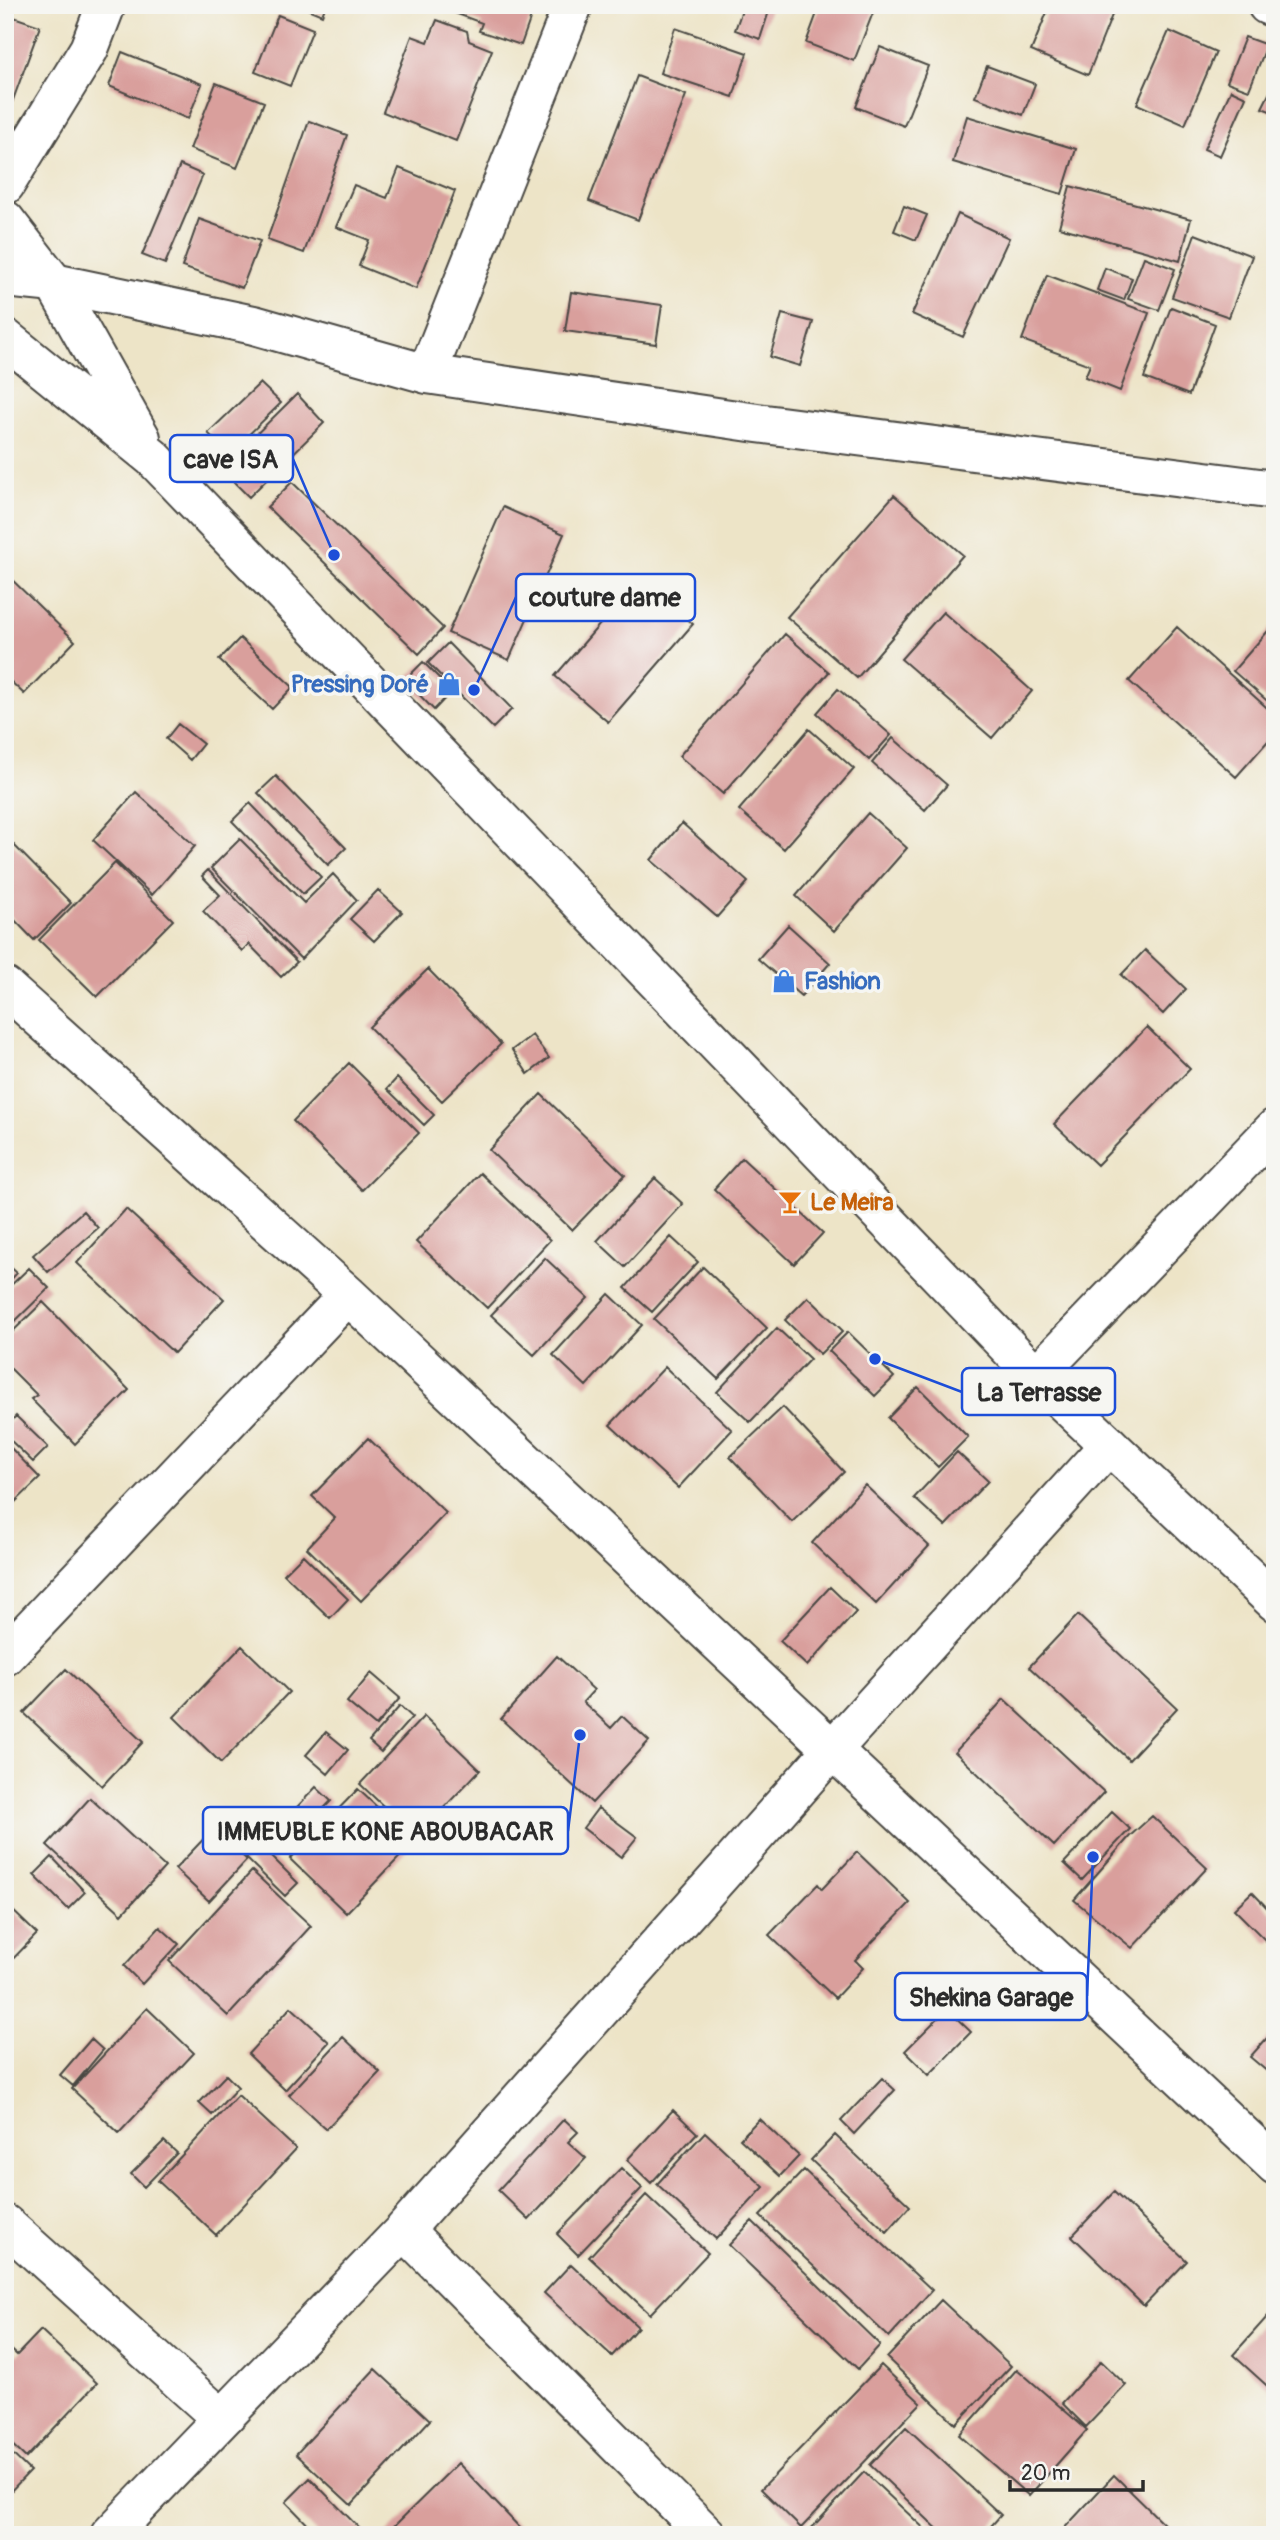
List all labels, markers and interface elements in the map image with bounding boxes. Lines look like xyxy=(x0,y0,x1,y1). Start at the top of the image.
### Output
callout: cave ISA xyxy=(170,435,293,482)
text: cave ISA xyxy=(183,444,279,476)
callout: couture dame xyxy=(516,574,695,621)
text: couture dame xyxy=(528,582,682,614)
place label: Pressing Doré xyxy=(291,670,429,699)
shop icon: Pressing Doré xyxy=(435,670,463,698)
shop icon: Fashion xyxy=(770,967,798,995)
place label: Fashion xyxy=(804,967,881,996)
bar icon: Le Meira xyxy=(776,1188,804,1216)
place label: Le Meira xyxy=(810,1188,894,1217)
callout: La Terrasse xyxy=(962,1368,1115,1415)
text: La Terrasse xyxy=(977,1377,1103,1409)
callout: IMMEUBLE KONE ABOUBACAR xyxy=(203,1807,568,1854)
text: IMMEUBLE KONE ABOUBACAR xyxy=(216,1816,554,1848)
callout: Shekina Garage xyxy=(895,1973,1087,2020)
text: Shekina Garage xyxy=(909,1982,1074,2014)
scale bar xyxy=(1010,2449,1144,2493)
text: 20 m xyxy=(1021,2460,1070,2487)

